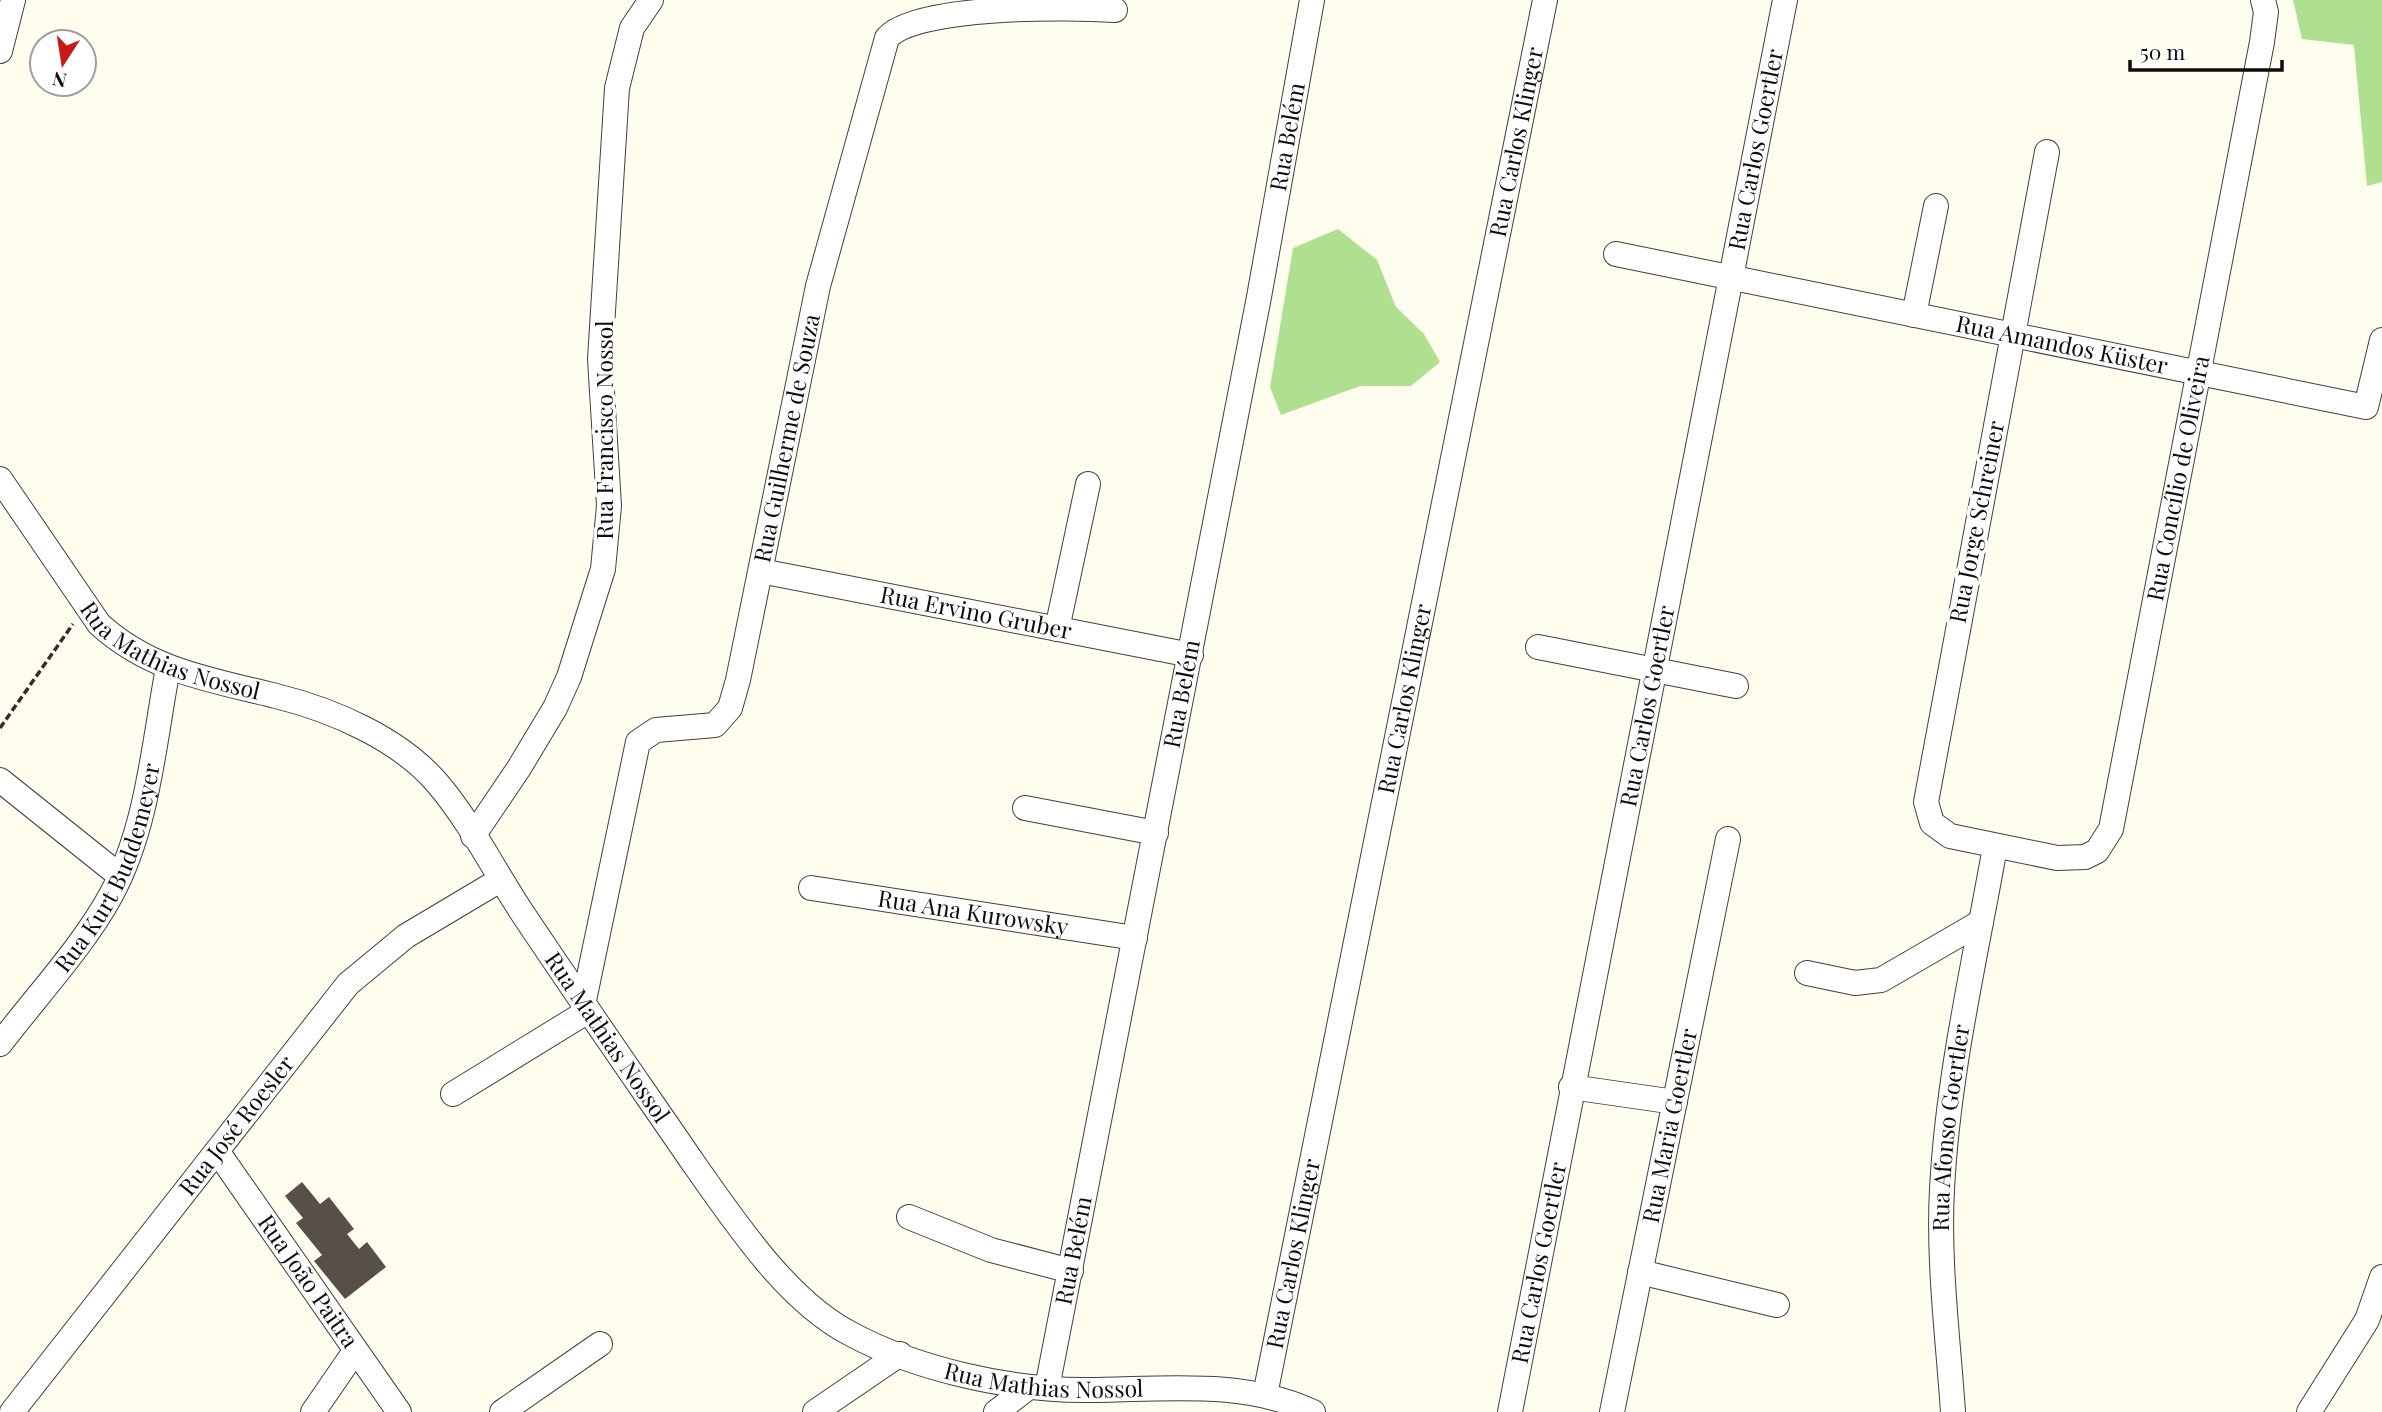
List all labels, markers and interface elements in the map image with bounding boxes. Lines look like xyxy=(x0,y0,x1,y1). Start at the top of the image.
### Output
north arrow xyxy=(28,28,98,98)
scale bar xyxy=(2130,28,2282,72)
text: 50 m xyxy=(2140,37,2186,65)
street label: Rua Carlos Klinger xyxy=(1481,44,1549,239)
street label: Rua Carlos Goertler xyxy=(1720,46,1789,253)
text: N xyxy=(50,66,69,95)
street label: Rua Belém xyxy=(1261,79,1311,193)
street label: Rua Amandos Küster xyxy=(1954,307,2171,380)
street label: Rua Guilherme de Souza xyxy=(745,310,826,565)
street label: Rua Francisco Nossol xyxy=(588,320,619,540)
street label: Rua Concílio de Oliveira xyxy=(2138,352,2216,603)
street label: Rua Jorge Schreiner xyxy=(1941,418,2010,625)
street label: Rua Ervino Gruber xyxy=(878,578,1074,645)
street label: Rua Mathias Nossol xyxy=(74,595,264,706)
street label: Rua Carlos Klinger xyxy=(1369,601,1437,796)
street label: Rua Carlos Goertler xyxy=(1611,603,1681,809)
street label: Rua Belém xyxy=(1155,636,1206,750)
street label: Rua Kurt Buddemeyer xyxy=(46,760,166,978)
street label: Rua Ana Kurowsky xyxy=(876,882,1071,942)
street label: Rua Mathias Nossol xyxy=(539,945,678,1128)
street label: Rua Afonso Goertler xyxy=(1924,1022,1976,1232)
street label: Rua Maria Goertler xyxy=(1634,1026,1703,1225)
street label: Rua José Roesler xyxy=(171,1048,300,1201)
street label: Rua Carlos Klinger xyxy=(1258,1156,1326,1351)
street label: Rua Carlos Goertler xyxy=(1503,1159,1572,1366)
street label: Rua Belém xyxy=(1047,1193,1098,1307)
street label: Rua João Paitra xyxy=(252,1208,367,1354)
street label: Rua Mathias Nossol xyxy=(941,1354,1144,1404)

